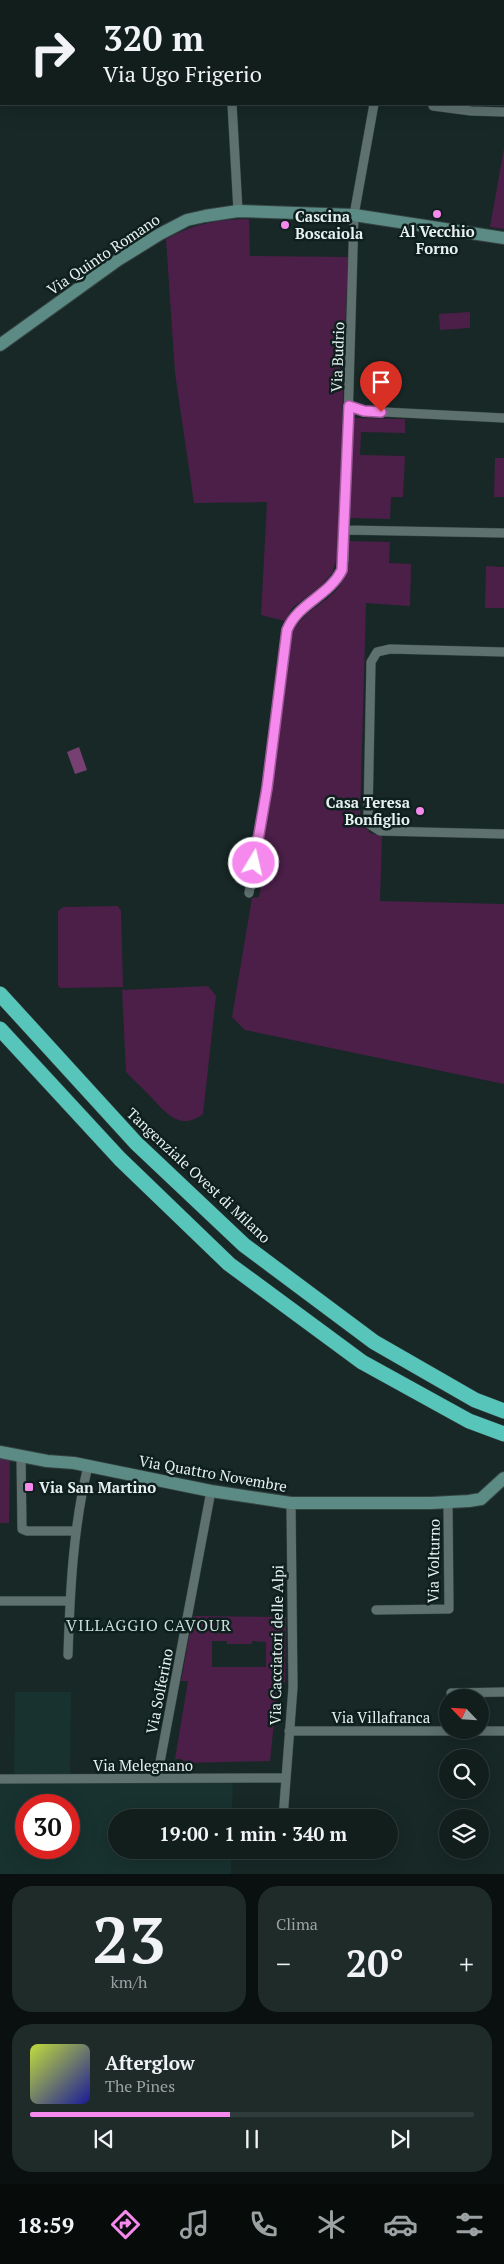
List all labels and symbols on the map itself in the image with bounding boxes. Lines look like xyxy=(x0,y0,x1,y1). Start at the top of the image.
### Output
place label: Cascina Boscaiola xyxy=(295,206,364,243)
marker: Al Vecchio Forno xyxy=(431,208,443,220)
street label: Via Quinto Romano xyxy=(43,209,163,299)
marker: Cascina Boscaiola xyxy=(279,219,291,231)
place label: Al Vecchio Forno xyxy=(399,221,475,258)
street label: Via Budrio xyxy=(326,321,348,393)
pin xyxy=(360,361,402,412)
place label: Casa Teresa Bonfiglio xyxy=(326,792,411,829)
marker: Casa Teresa Bonfiglio xyxy=(414,805,426,817)
position arrow xyxy=(227,836,279,888)
street label: Tangenziale Ovest di Milano xyxy=(123,1103,275,1247)
street label: Via Quattro Novembre xyxy=(137,1450,289,1496)
place label: Via San Martino xyxy=(39,1477,156,1497)
marker: Via San Martino xyxy=(23,1481,35,1493)
street label: Via Volturno xyxy=(422,1519,444,1603)
street label: Via Cacciatori delle Alpi xyxy=(265,1565,287,1725)
district label: VILLAGGIO CAVOUR xyxy=(66,1614,232,1636)
street label: Via Solferino xyxy=(141,1647,177,1735)
north arrow xyxy=(439,1689,489,1739)
street label: Via Villafranca xyxy=(332,1707,431,1727)
street label: Via Melegnano xyxy=(93,1755,193,1775)
speed limit sign: 30 xyxy=(15,1794,80,1859)

